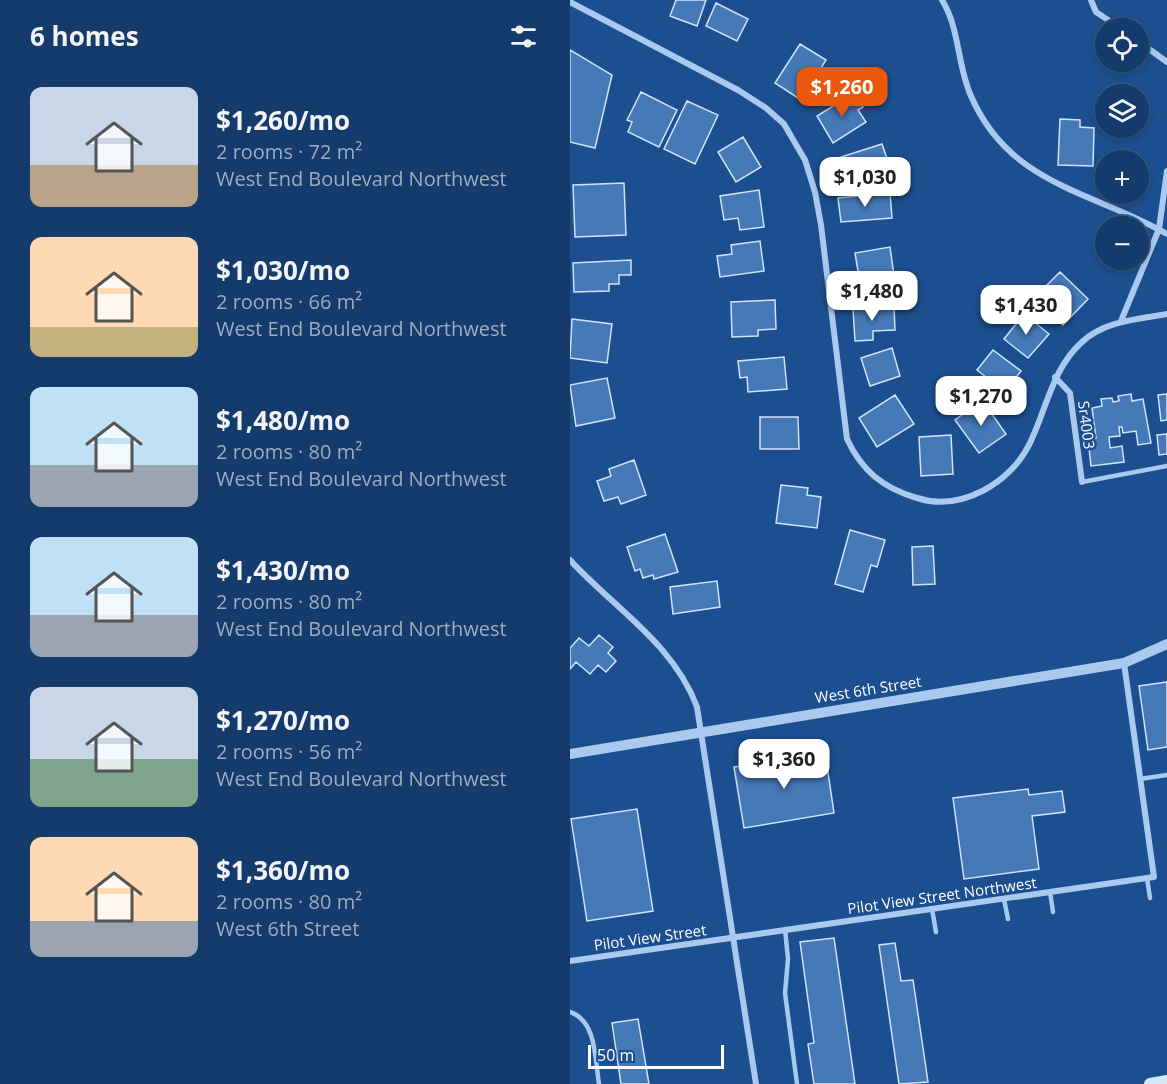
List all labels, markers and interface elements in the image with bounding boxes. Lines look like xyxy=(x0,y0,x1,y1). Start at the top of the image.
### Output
text: 6 homes xyxy=(30,18,139,54)
map controls xyxy=(1095,18,1149,270)
button: locate xyxy=(1095,18,1149,72)
icon: filters xyxy=(507,20,540,53)
pin: $1,260 xyxy=(793,67,891,118)
text: $1,260 xyxy=(811,73,873,100)
button: layers xyxy=(1095,84,1149,138)
text: $1,260/mo xyxy=(216,102,350,138)
icon: home xyxy=(78,111,150,183)
text: 2 rooms · 72 m² xyxy=(216,138,362,165)
button: + xyxy=(1095,150,1149,204)
pin: $1,030 xyxy=(816,157,914,208)
text: $1,030 xyxy=(834,163,896,190)
text: West End Boulevard Northwest xyxy=(216,165,507,192)
button: − xyxy=(1095,216,1149,270)
text: $1,030/mo xyxy=(216,252,350,288)
icon: home xyxy=(78,261,150,333)
pin: $1,480 xyxy=(823,271,921,322)
text: $1,480 xyxy=(841,277,903,304)
pin: $1,430 xyxy=(977,285,1075,336)
text: 2 rooms · 66 m² xyxy=(216,288,362,315)
text: $1,430 xyxy=(995,291,1057,318)
text: West End Boulevard Northwest xyxy=(216,315,507,342)
pin: $1,270 xyxy=(932,376,1030,427)
text: $1,270 xyxy=(950,382,1012,409)
street label: Sr4003 xyxy=(1074,400,1100,450)
text: $1,480/mo xyxy=(216,402,350,438)
icon: home xyxy=(78,411,150,483)
text: 2 rooms · 80 m² xyxy=(216,438,362,465)
text: West End Boulevard Northwest xyxy=(216,465,507,492)
text: $1,430/mo xyxy=(216,552,350,588)
icon: home xyxy=(78,561,150,633)
text: 2 rooms · 80 m² xyxy=(216,588,362,615)
text: West End Boulevard Northwest xyxy=(216,615,507,642)
street label: West 6th Street xyxy=(813,671,923,707)
text: $1,270/mo xyxy=(216,702,350,738)
icon: home xyxy=(78,711,150,783)
text: 2 rooms · 56 m² xyxy=(216,738,362,765)
pin: $1,360 xyxy=(735,739,833,790)
text: $1,360 xyxy=(753,745,815,772)
text: West End Boulevard Northwest xyxy=(216,765,507,792)
text: $1,360/mo xyxy=(216,852,350,888)
icon: home xyxy=(78,861,150,933)
street label: Pilot View Street Northwest xyxy=(846,872,1038,918)
text: 2 rooms · 80 m² xyxy=(216,888,362,915)
text: West 6th Street xyxy=(216,915,359,942)
street label: Pilot View Street xyxy=(592,919,708,955)
scale bar xyxy=(588,1042,724,1070)
text: 50 m xyxy=(597,1044,634,1066)

